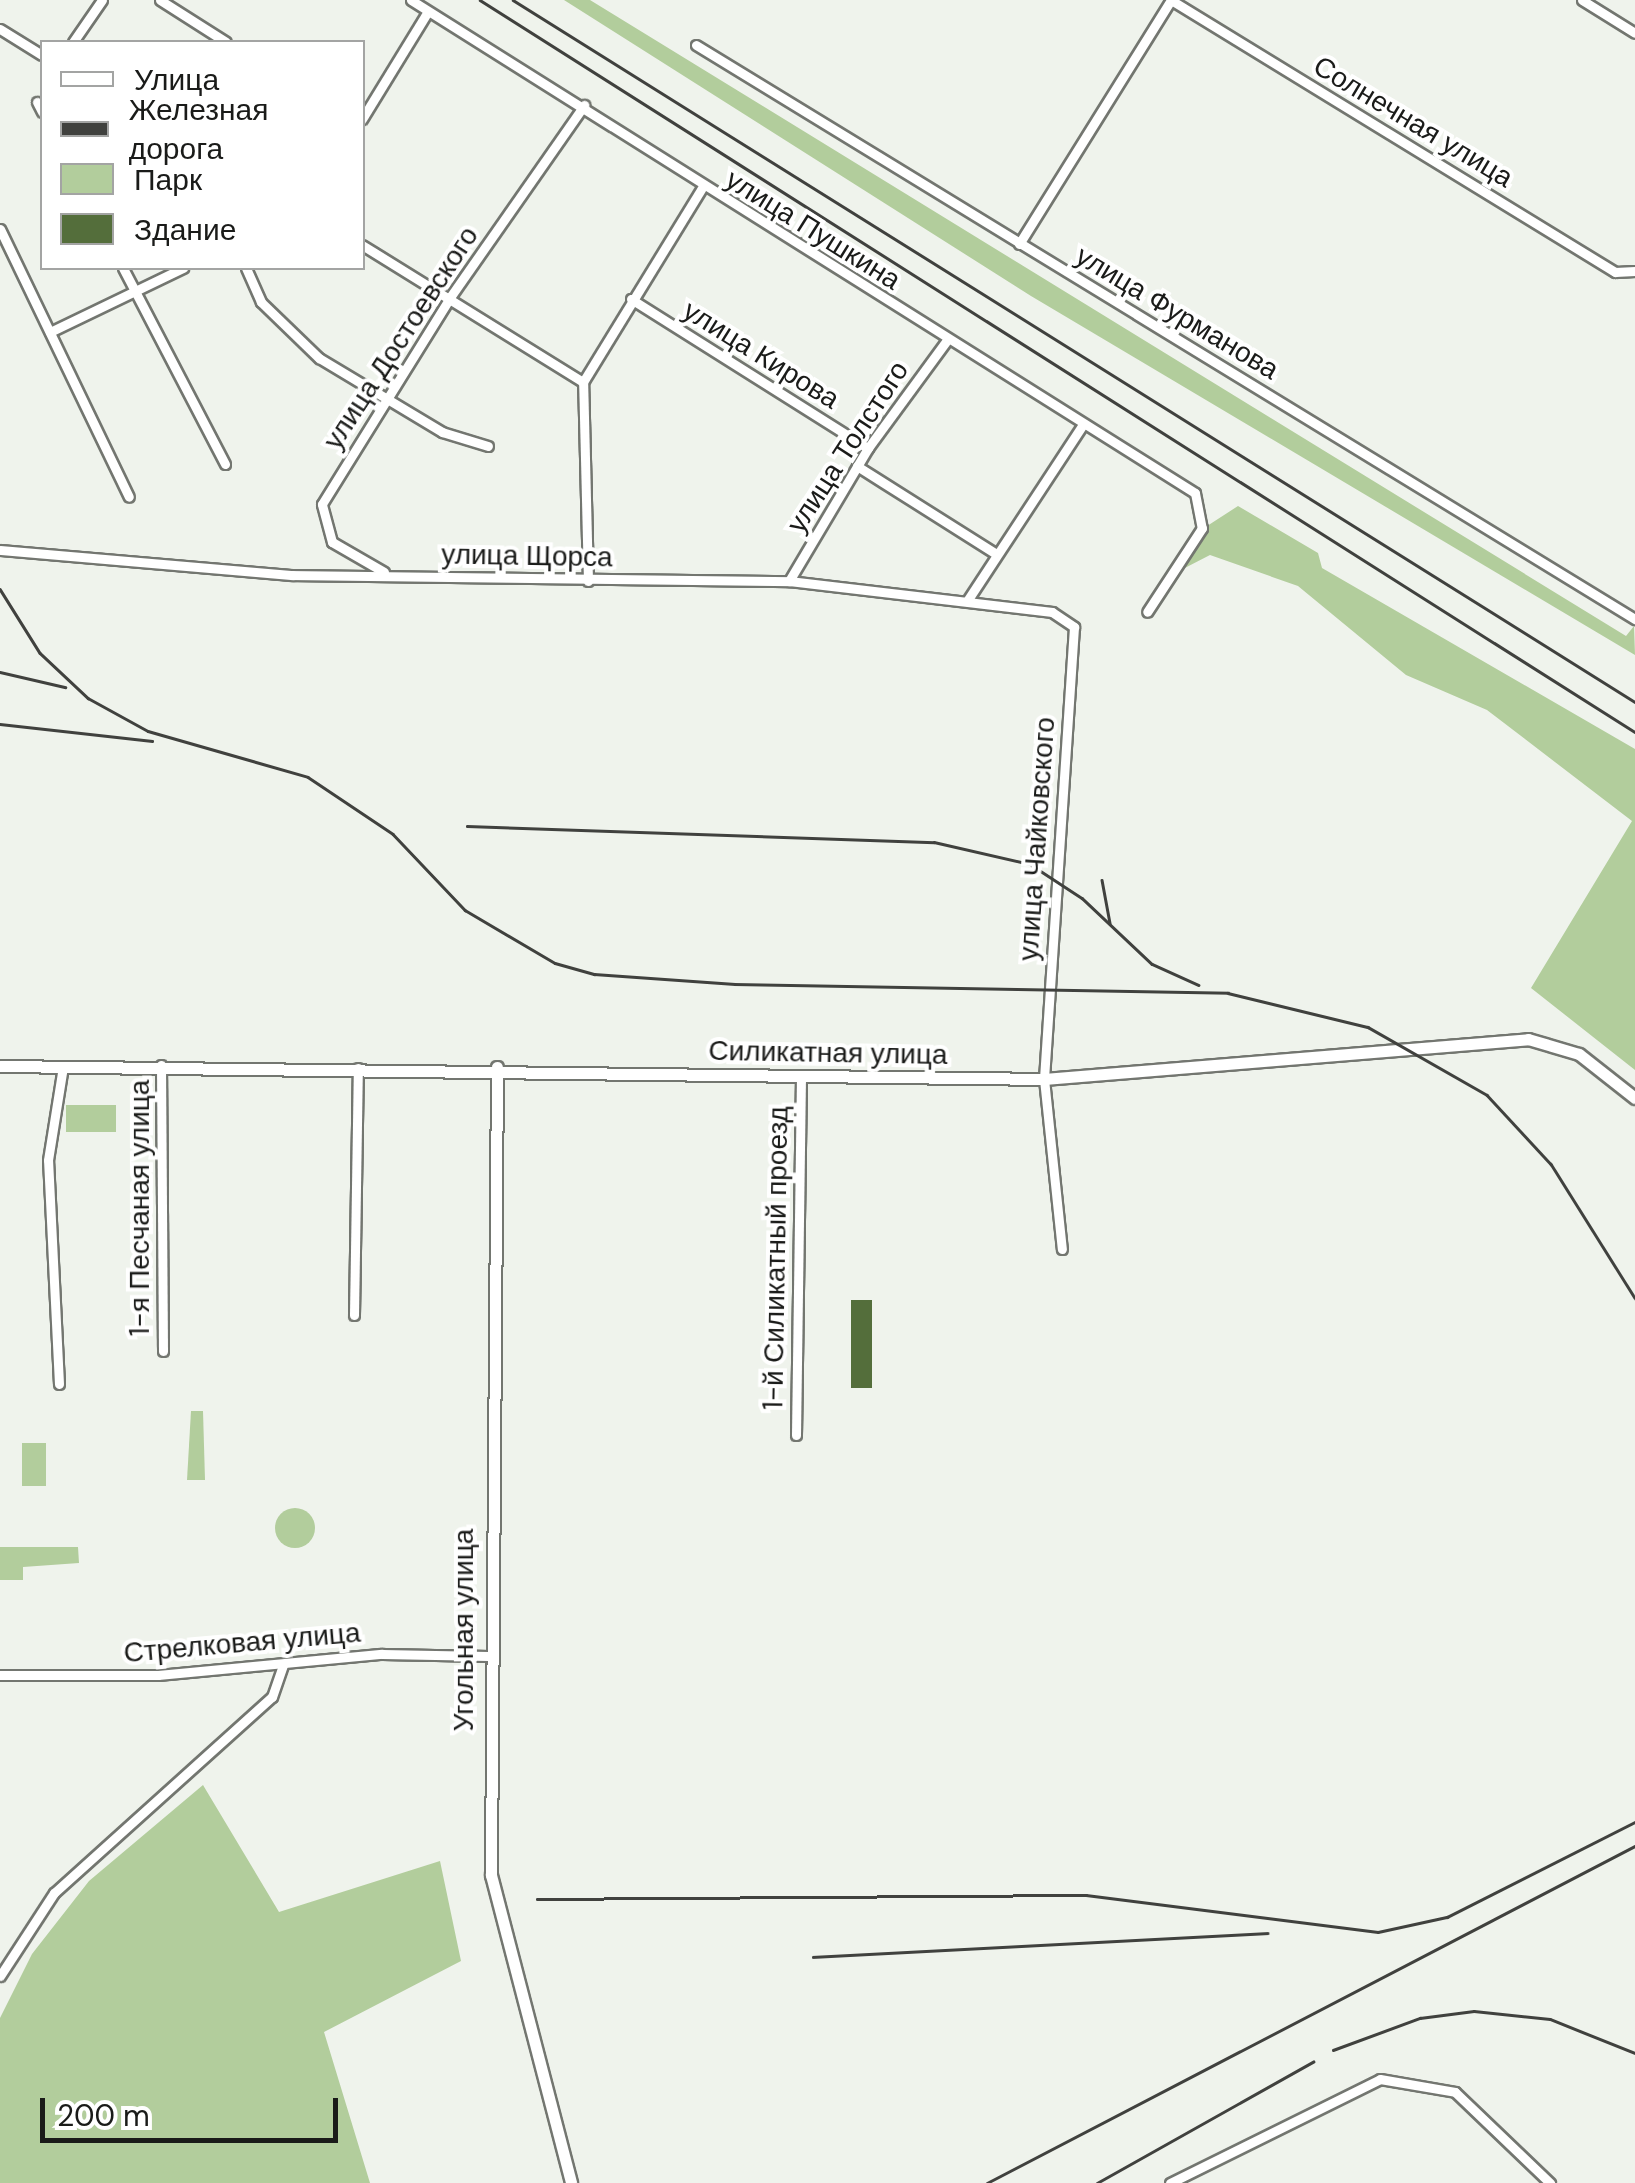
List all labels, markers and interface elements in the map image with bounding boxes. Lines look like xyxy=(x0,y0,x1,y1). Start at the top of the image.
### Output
legend xyxy=(40,40,365,270)
street label: Солнечная улица xyxy=(1307,49,1519,195)
text: Улица xyxy=(134,60,219,99)
text: Железная дорога xyxy=(129,90,268,168)
text: Парк xyxy=(134,160,202,199)
street label: улица Пушкина xyxy=(719,163,907,297)
text: Здание xyxy=(134,210,236,249)
street label: улица Достоевского xyxy=(316,220,486,456)
street label: улица Фурманова xyxy=(1069,239,1285,387)
street label: улица Кирова xyxy=(677,294,845,416)
street label: улица Толстого xyxy=(780,355,916,539)
street label: улица Щорса xyxy=(441,538,613,574)
street label: улица Чайковского xyxy=(1012,716,1062,962)
street label: Силикатная улица xyxy=(708,1034,948,1072)
street label: 1-я Песчаная улица xyxy=(123,1080,157,1336)
street label: 1-й Силикатный проезд xyxy=(757,1106,795,1410)
street label: Угольная улица xyxy=(447,1529,481,1731)
street label: Стрелковая улица xyxy=(122,1616,362,1670)
scale bar xyxy=(45,2078,342,2140)
text: 200 m xyxy=(57,2096,150,2135)

